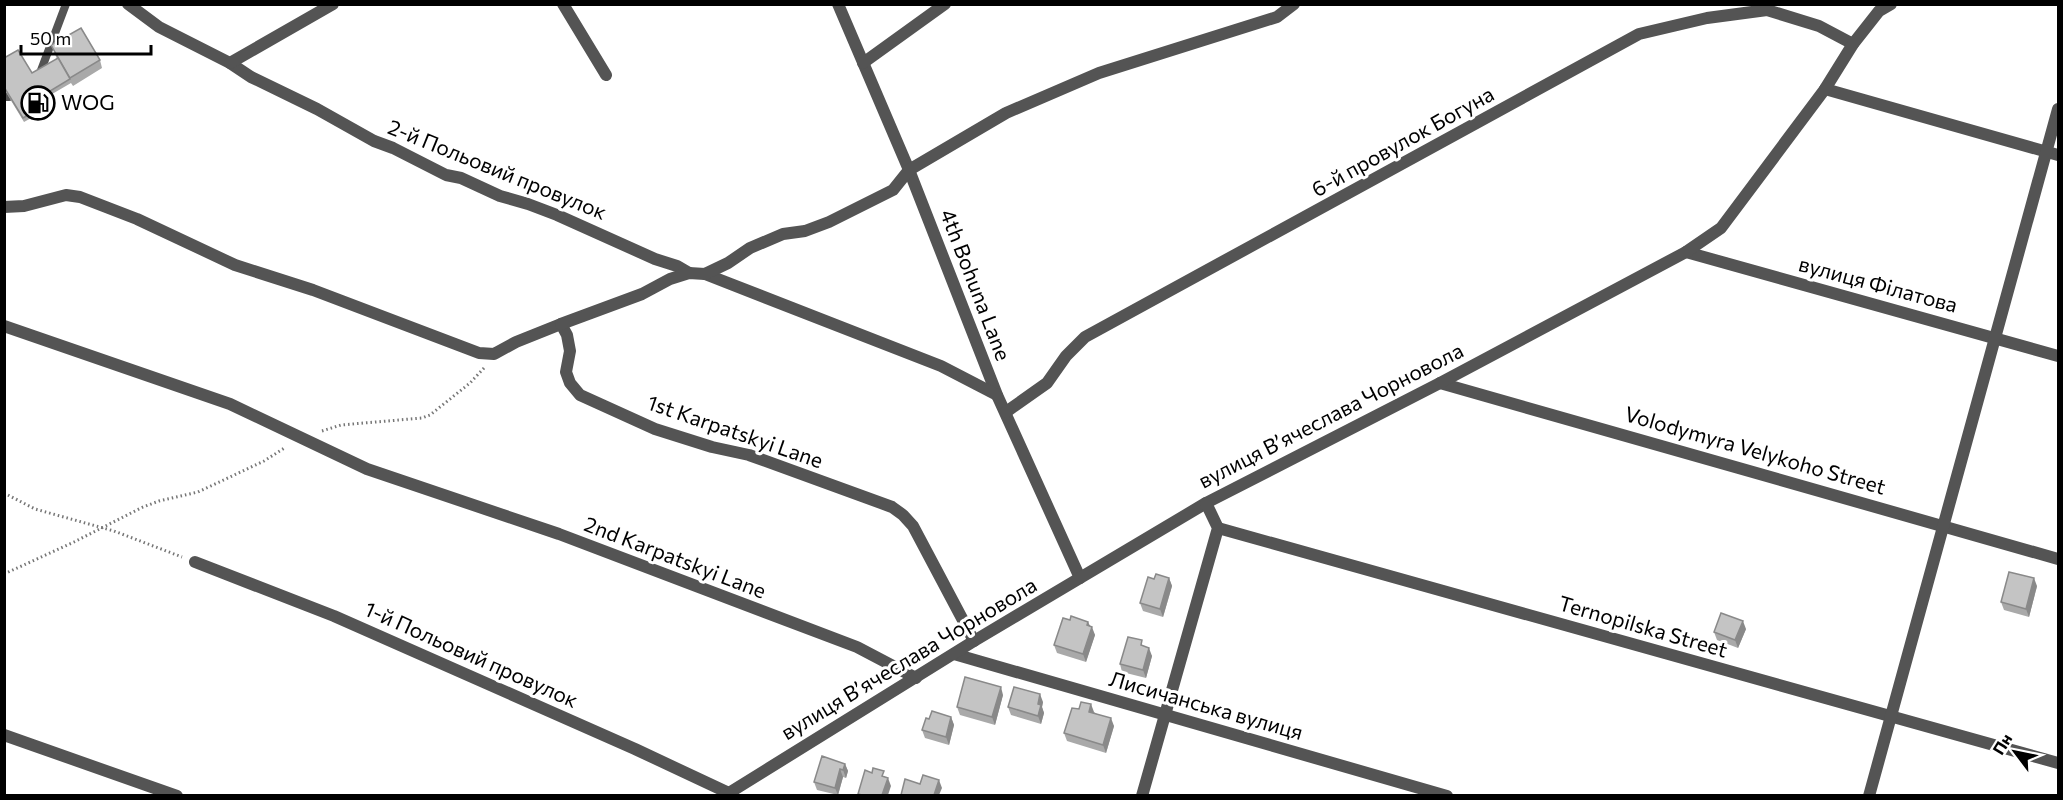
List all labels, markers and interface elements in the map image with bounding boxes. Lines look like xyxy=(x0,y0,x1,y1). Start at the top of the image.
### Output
scale bar xyxy=(21,18,152,56)
text: 50 m xyxy=(30,27,71,49)
street label: 6-й провулок Богуна xyxy=(1307,80,1498,201)
fuel station icon: WOG xyxy=(20,85,56,121)
place label: WOG xyxy=(61,89,115,114)
street label: 2-й Польовий провулок xyxy=(385,113,610,224)
street label: 4th Bohuna Lane xyxy=(936,205,1017,364)
street label: вулиця Філатова xyxy=(1796,250,1961,317)
street label: вулиця Вʼячеслава Чорновола xyxy=(1194,337,1467,493)
street label: 1st Karpatskyi Lane xyxy=(644,389,827,472)
street label: Volodymyra Velykoho Street xyxy=(1622,400,1889,499)
street label: 2nd Karpatskyi Lane xyxy=(581,510,770,603)
street label: вулиця Вʼячеслава Чорновола xyxy=(776,571,1041,744)
street label: Ternopilska Street xyxy=(1556,590,1731,662)
street label: 1-й Польовий провулок xyxy=(361,595,582,712)
street label: Лисичанська вулиця xyxy=(1107,665,1306,744)
north arrow xyxy=(1985,722,2045,782)
text: Пн xyxy=(1988,730,2016,758)

